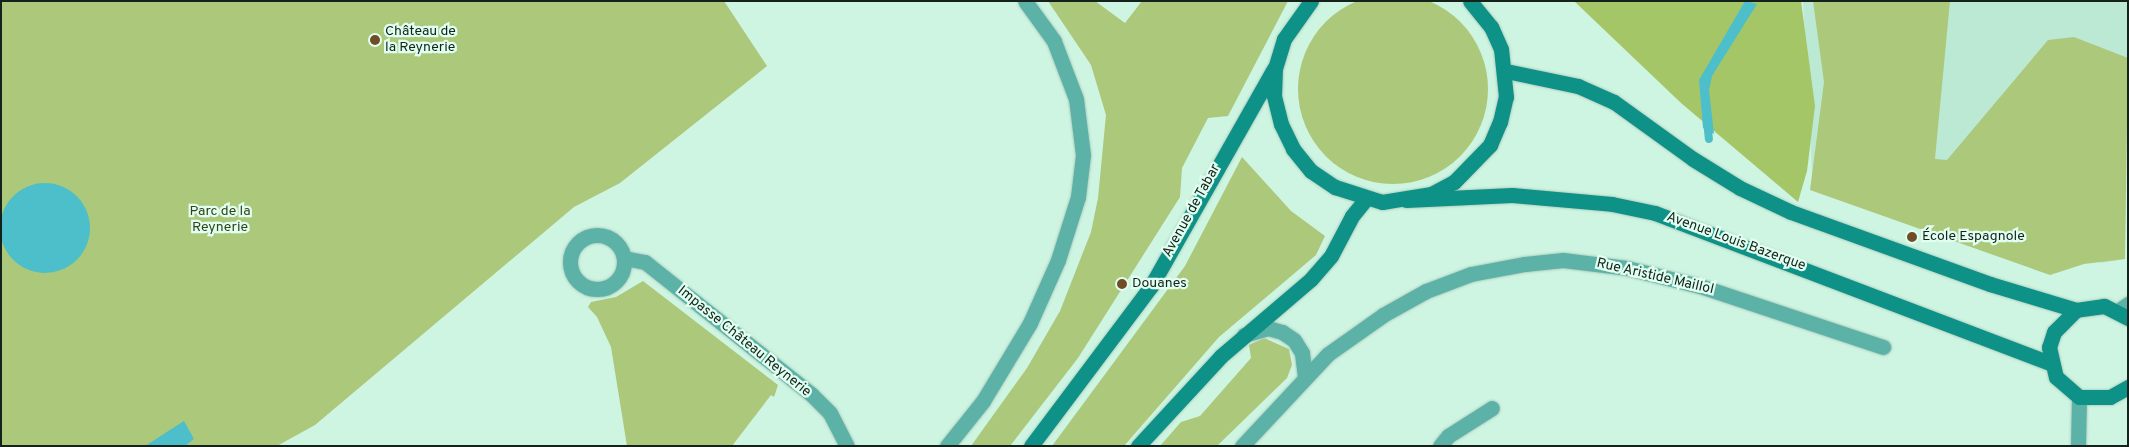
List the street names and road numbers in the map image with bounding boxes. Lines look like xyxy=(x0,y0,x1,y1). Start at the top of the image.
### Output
street label: Avenue de Tabar xyxy=(1159,161,1225,261)
street label: Avenue Louis Bazerque xyxy=(1664,209,1808,275)
street label: Rue Aristide Maillol xyxy=(1594,255,1716,299)
street label: Impasse Château Reynerie xyxy=(674,283,814,401)

